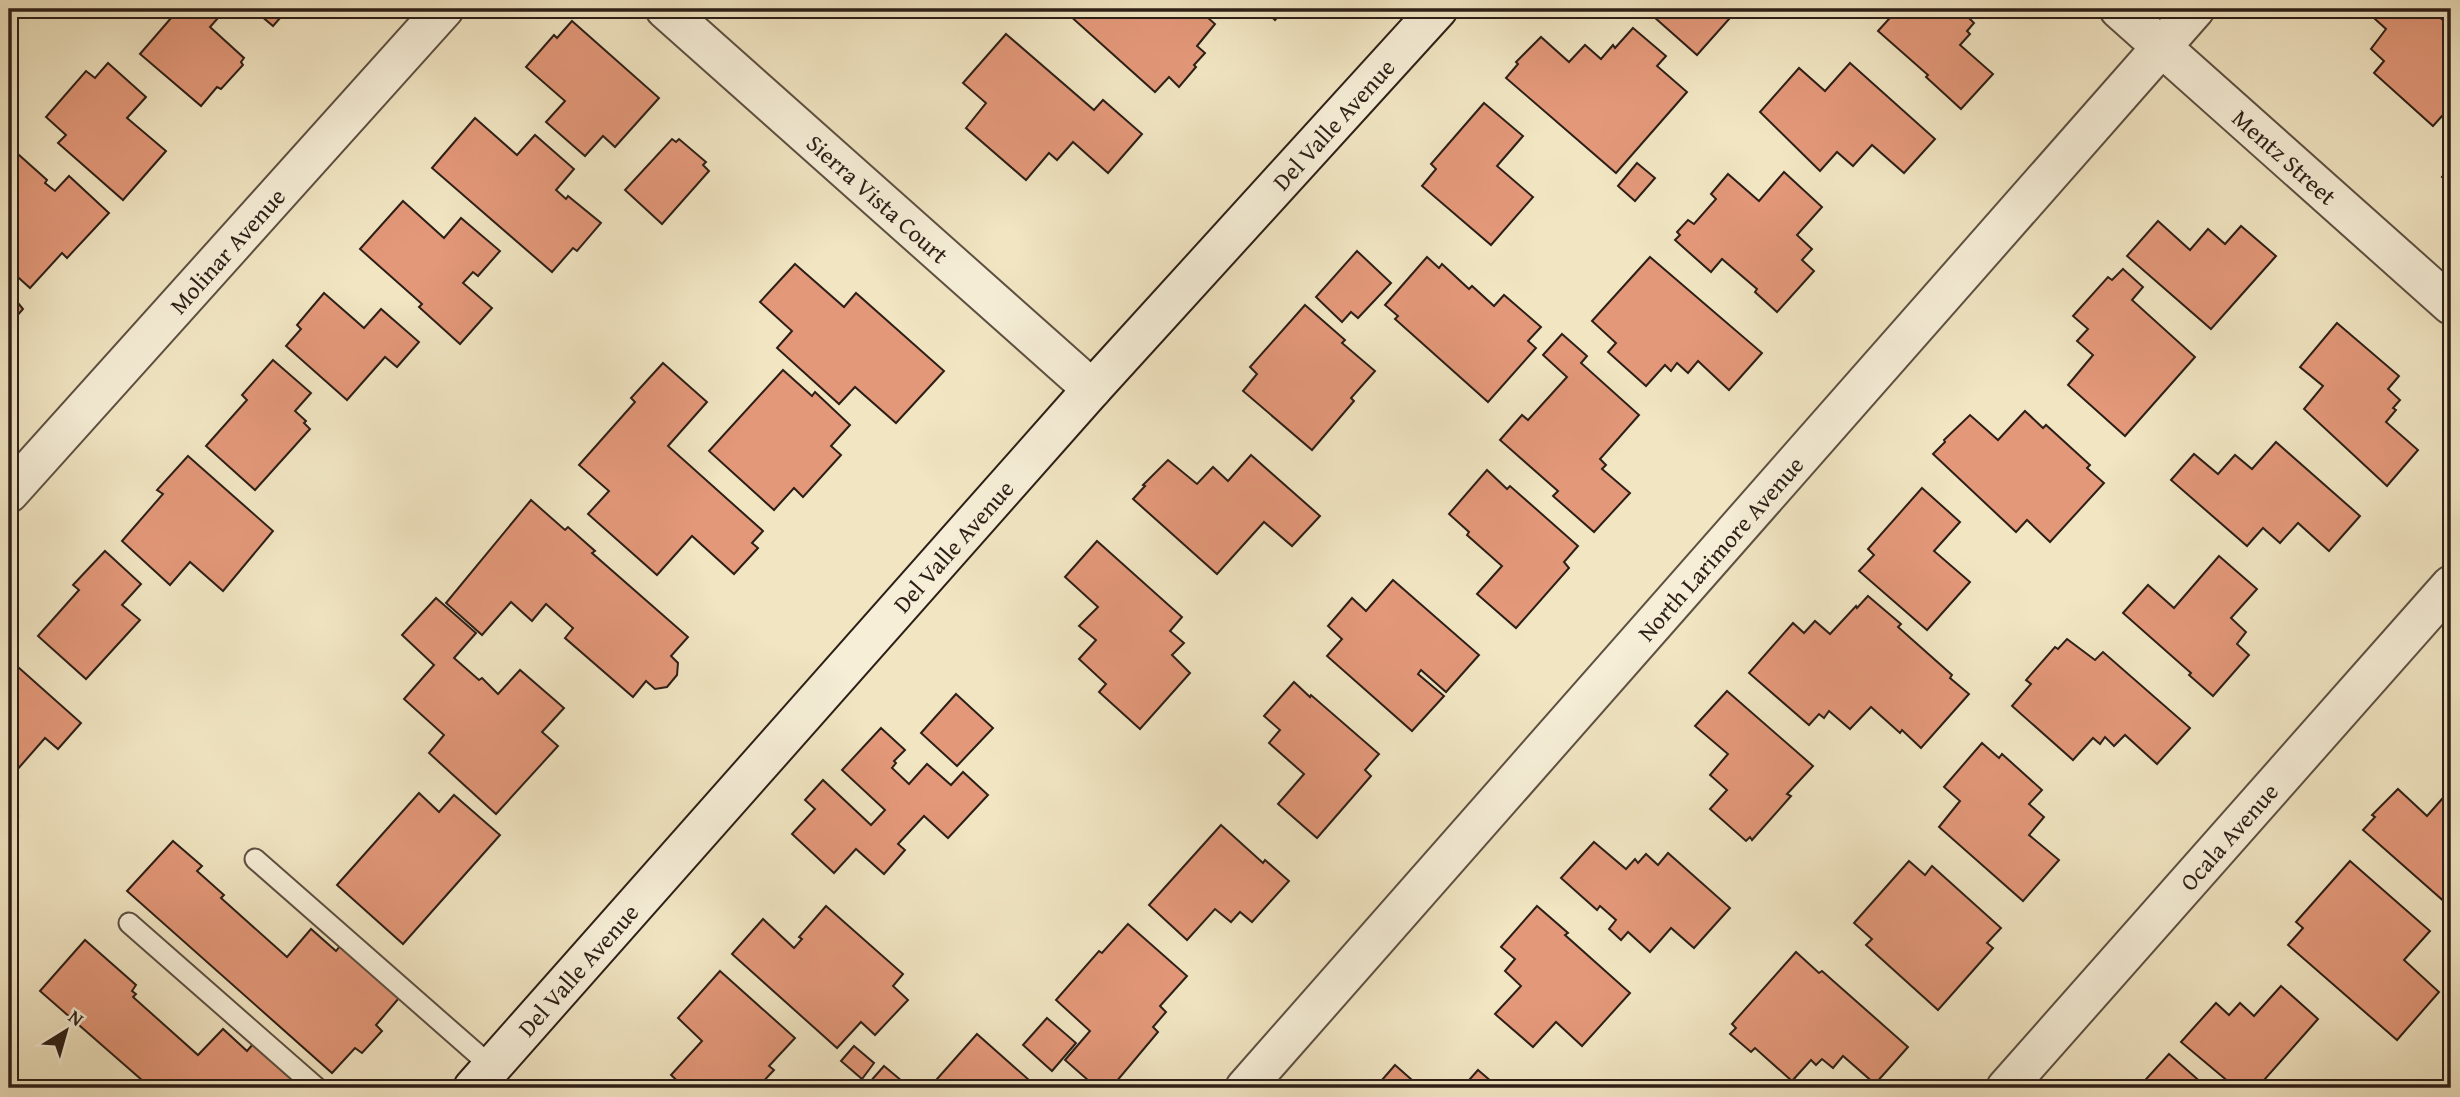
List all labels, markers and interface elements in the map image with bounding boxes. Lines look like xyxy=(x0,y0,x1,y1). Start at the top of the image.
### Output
street label: Del Valle Avenue xyxy=(1264,50,1403,198)
street label: Mentz Street xyxy=(2225,101,2345,213)
street label: Sierra Vista Court xyxy=(799,126,957,272)
street label: Molinar Avenue xyxy=(161,180,293,321)
street label: North Larimore Avenue xyxy=(1629,448,1811,649)
street label: Del Valle Avenue xyxy=(884,472,1022,620)
street label: Ocala Avenue xyxy=(2171,775,2286,898)
street label: Del Valle Avenue xyxy=(509,895,646,1044)
north arrow xyxy=(32,996,102,1066)
text: N xyxy=(63,1002,90,1033)

